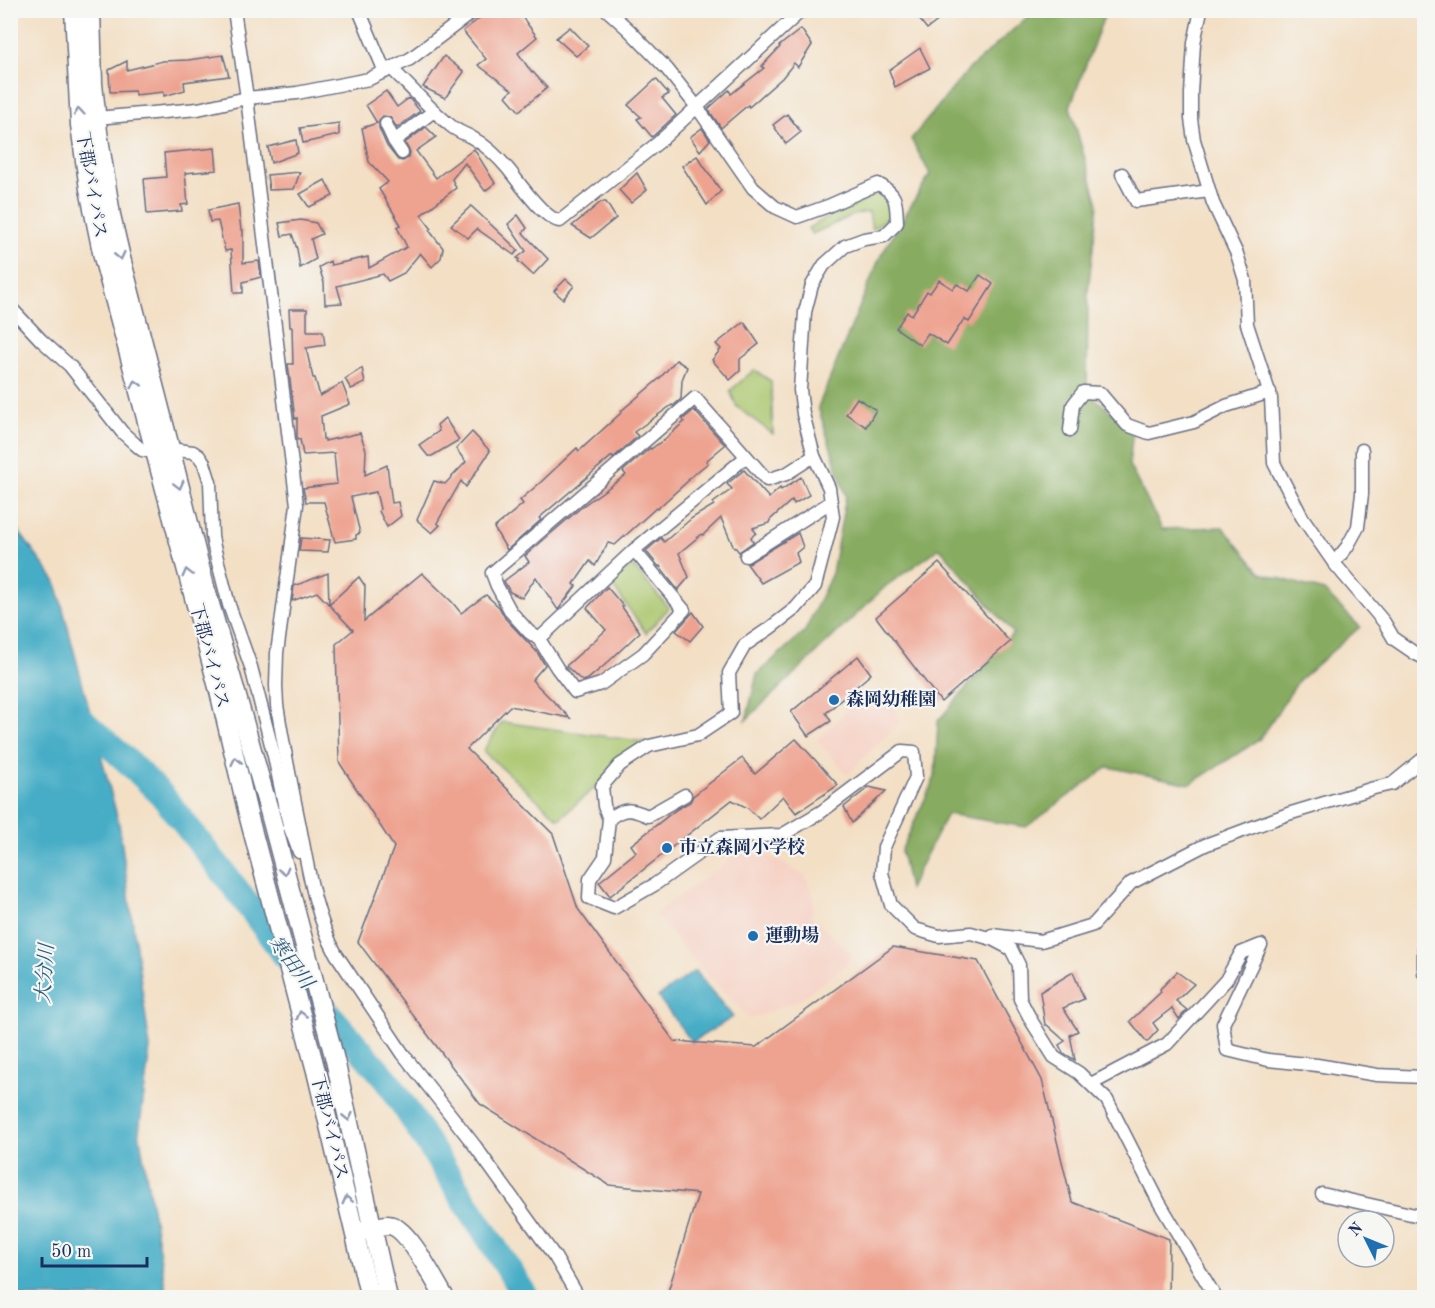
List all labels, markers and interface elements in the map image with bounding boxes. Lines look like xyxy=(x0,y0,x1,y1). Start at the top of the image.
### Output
one-way arrow xyxy=(73,107,86,116)
street label: 下郡バイパス xyxy=(73,130,110,240)
one-way arrow xyxy=(113,250,126,260)
one-way arrow xyxy=(131,380,144,390)
one-way arrow xyxy=(172,480,185,490)
one-way arrow xyxy=(181,568,194,578)
street label: 下郡バイパス xyxy=(186,601,233,710)
place label: 森岡幼稚園 xyxy=(846,689,936,709)
marker: 森岡幼稚園 xyxy=(827,693,841,707)
one-way arrow xyxy=(230,757,243,767)
place label: 市立森岡小学校 xyxy=(679,837,805,857)
marker: 市立森岡小学校 xyxy=(660,841,674,855)
one-way arrow xyxy=(277,866,290,876)
place label: 運動場 xyxy=(765,925,819,945)
marker: 運動場 xyxy=(746,929,760,943)
water label: 寒田川 xyxy=(264,932,319,995)
water label: 大分川 xyxy=(32,941,58,1005)
one-way arrow xyxy=(296,1010,308,1020)
street label: 下郡バイパス xyxy=(307,1072,352,1181)
one-way arrow xyxy=(340,1112,353,1122)
one-way arrow xyxy=(342,1195,355,1205)
north arrow xyxy=(1336,1209,1396,1269)
text: N xyxy=(1346,1220,1367,1240)
scale bar xyxy=(42,1230,147,1268)
text: 50 m xyxy=(51,1243,91,1261)

